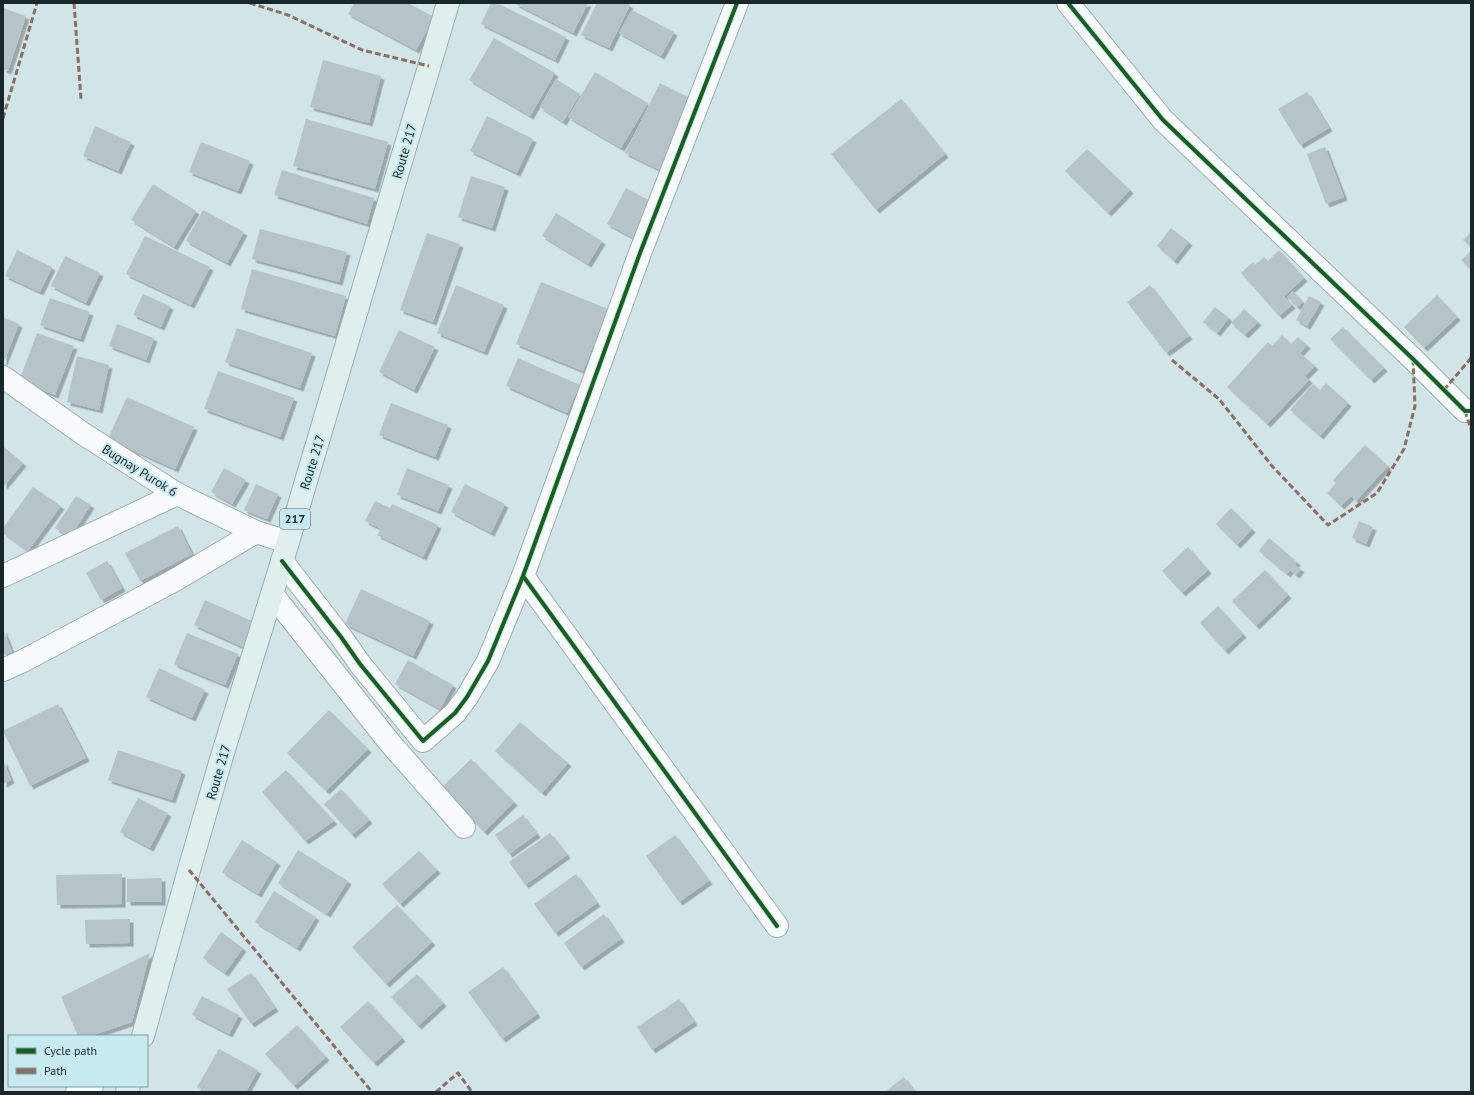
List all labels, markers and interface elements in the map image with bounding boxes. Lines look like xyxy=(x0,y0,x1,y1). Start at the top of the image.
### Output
street label: Route 217 xyxy=(388,122,420,181)
street label: Route 217 xyxy=(296,433,329,492)
street label: Bugnay Purok 6 xyxy=(99,440,181,500)
road number: 217 xyxy=(280,509,310,529)
street label: Route 217 xyxy=(202,743,234,802)
legend xyxy=(8,1035,148,1087)
text: Cycle path xyxy=(44,1043,97,1058)
text: Path xyxy=(44,1063,67,1078)

